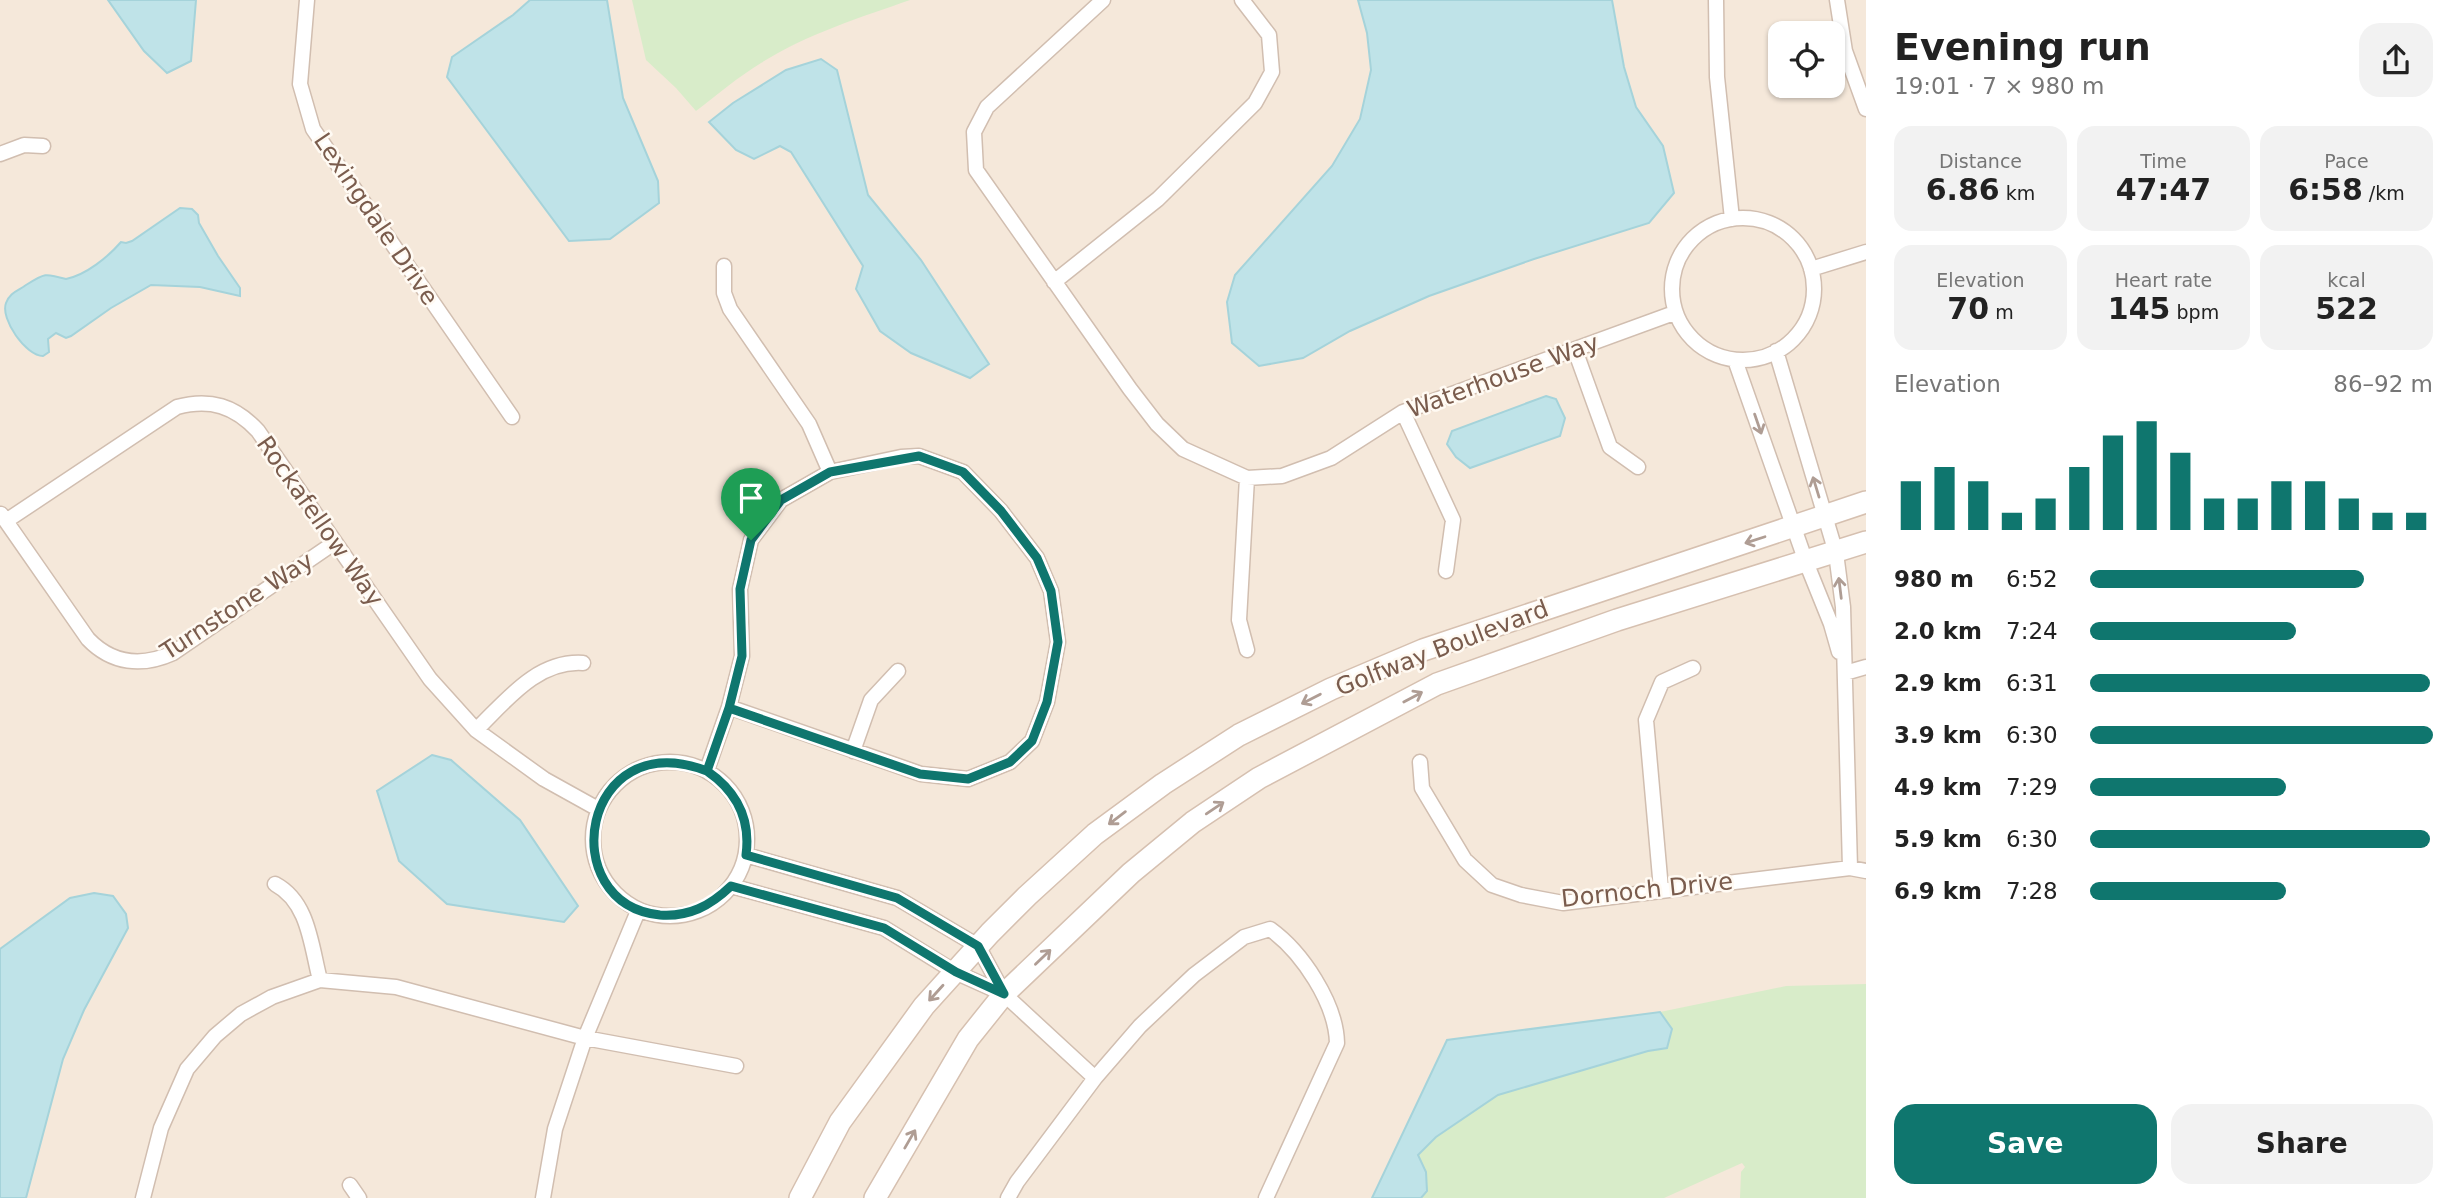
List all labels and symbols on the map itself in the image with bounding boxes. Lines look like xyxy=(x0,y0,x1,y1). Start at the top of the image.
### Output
street label: Lexingdale Drive xyxy=(308,128,444,310)
street label: Waterhouse Way xyxy=(1403,328,1603,424)
one-way arrow xyxy=(1752,413,1765,434)
street label: Rockafellow Way xyxy=(251,431,389,611)
pin xyxy=(721,468,781,540)
one-way arrow xyxy=(1809,476,1822,498)
one-way arrow xyxy=(1745,535,1767,547)
street label: Turnstone Way xyxy=(155,546,319,666)
one-way arrow xyxy=(1834,578,1847,600)
street label: Golfway Boulevard xyxy=(1332,595,1552,701)
one-way arrow xyxy=(1402,689,1423,703)
one-way arrow xyxy=(1301,693,1322,707)
one-way arrow xyxy=(1205,801,1224,815)
one-way arrow xyxy=(1108,810,1127,825)
street label: Dornoch Drive xyxy=(1560,867,1734,913)
one-way arrow xyxy=(1034,948,1051,965)
one-way arrow xyxy=(928,984,945,1001)
one-way arrow xyxy=(903,1130,917,1150)

